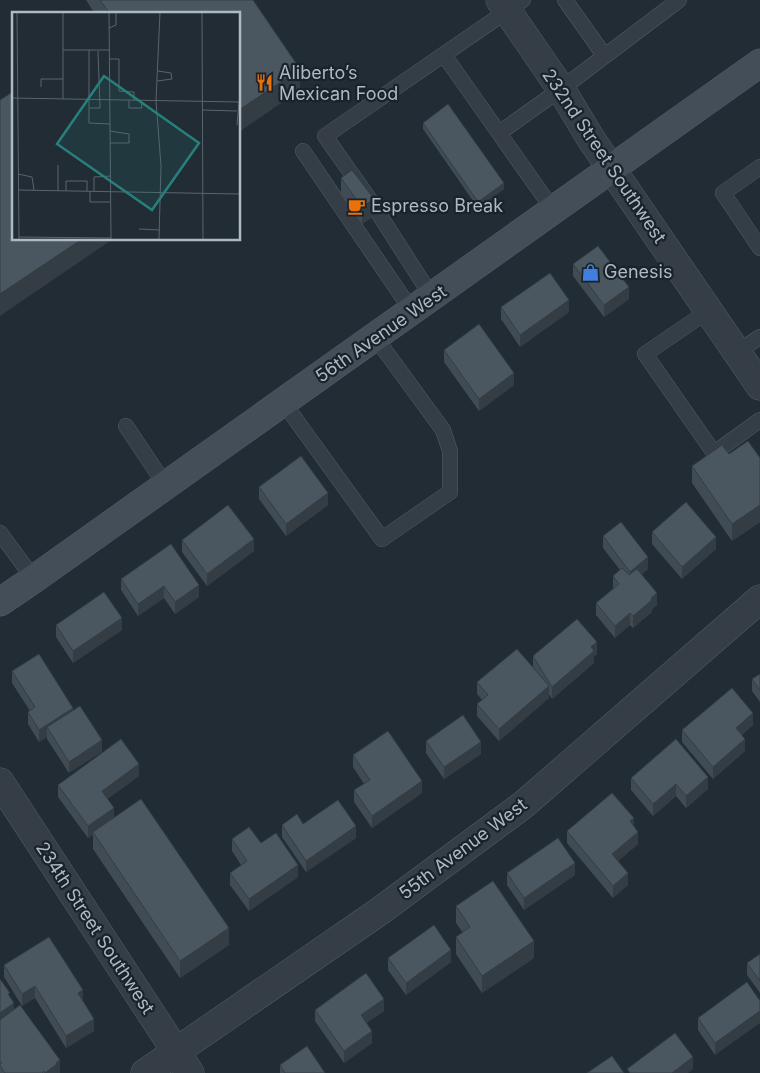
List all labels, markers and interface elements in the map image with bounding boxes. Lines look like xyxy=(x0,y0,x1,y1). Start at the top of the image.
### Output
inset map xyxy=(12,12,240,240)
place label: Aliberto’s Mexican Food xyxy=(279,62,398,104)
street label: 232nd Street Southwest xyxy=(538,65,671,247)
restaurant icon: Aliberto’s Mexican Food xyxy=(255,73,275,93)
place label: Espresso Break xyxy=(371,195,503,216)
cafe icon: Espresso Break xyxy=(347,196,367,216)
place label: Genesis xyxy=(604,261,672,282)
shop icon: Genesis xyxy=(580,262,600,282)
street label: 56th Avenue West xyxy=(311,281,450,387)
street label: 55th Avenue West xyxy=(395,794,531,903)
street label: 234th Street Southwest xyxy=(32,838,159,1018)

